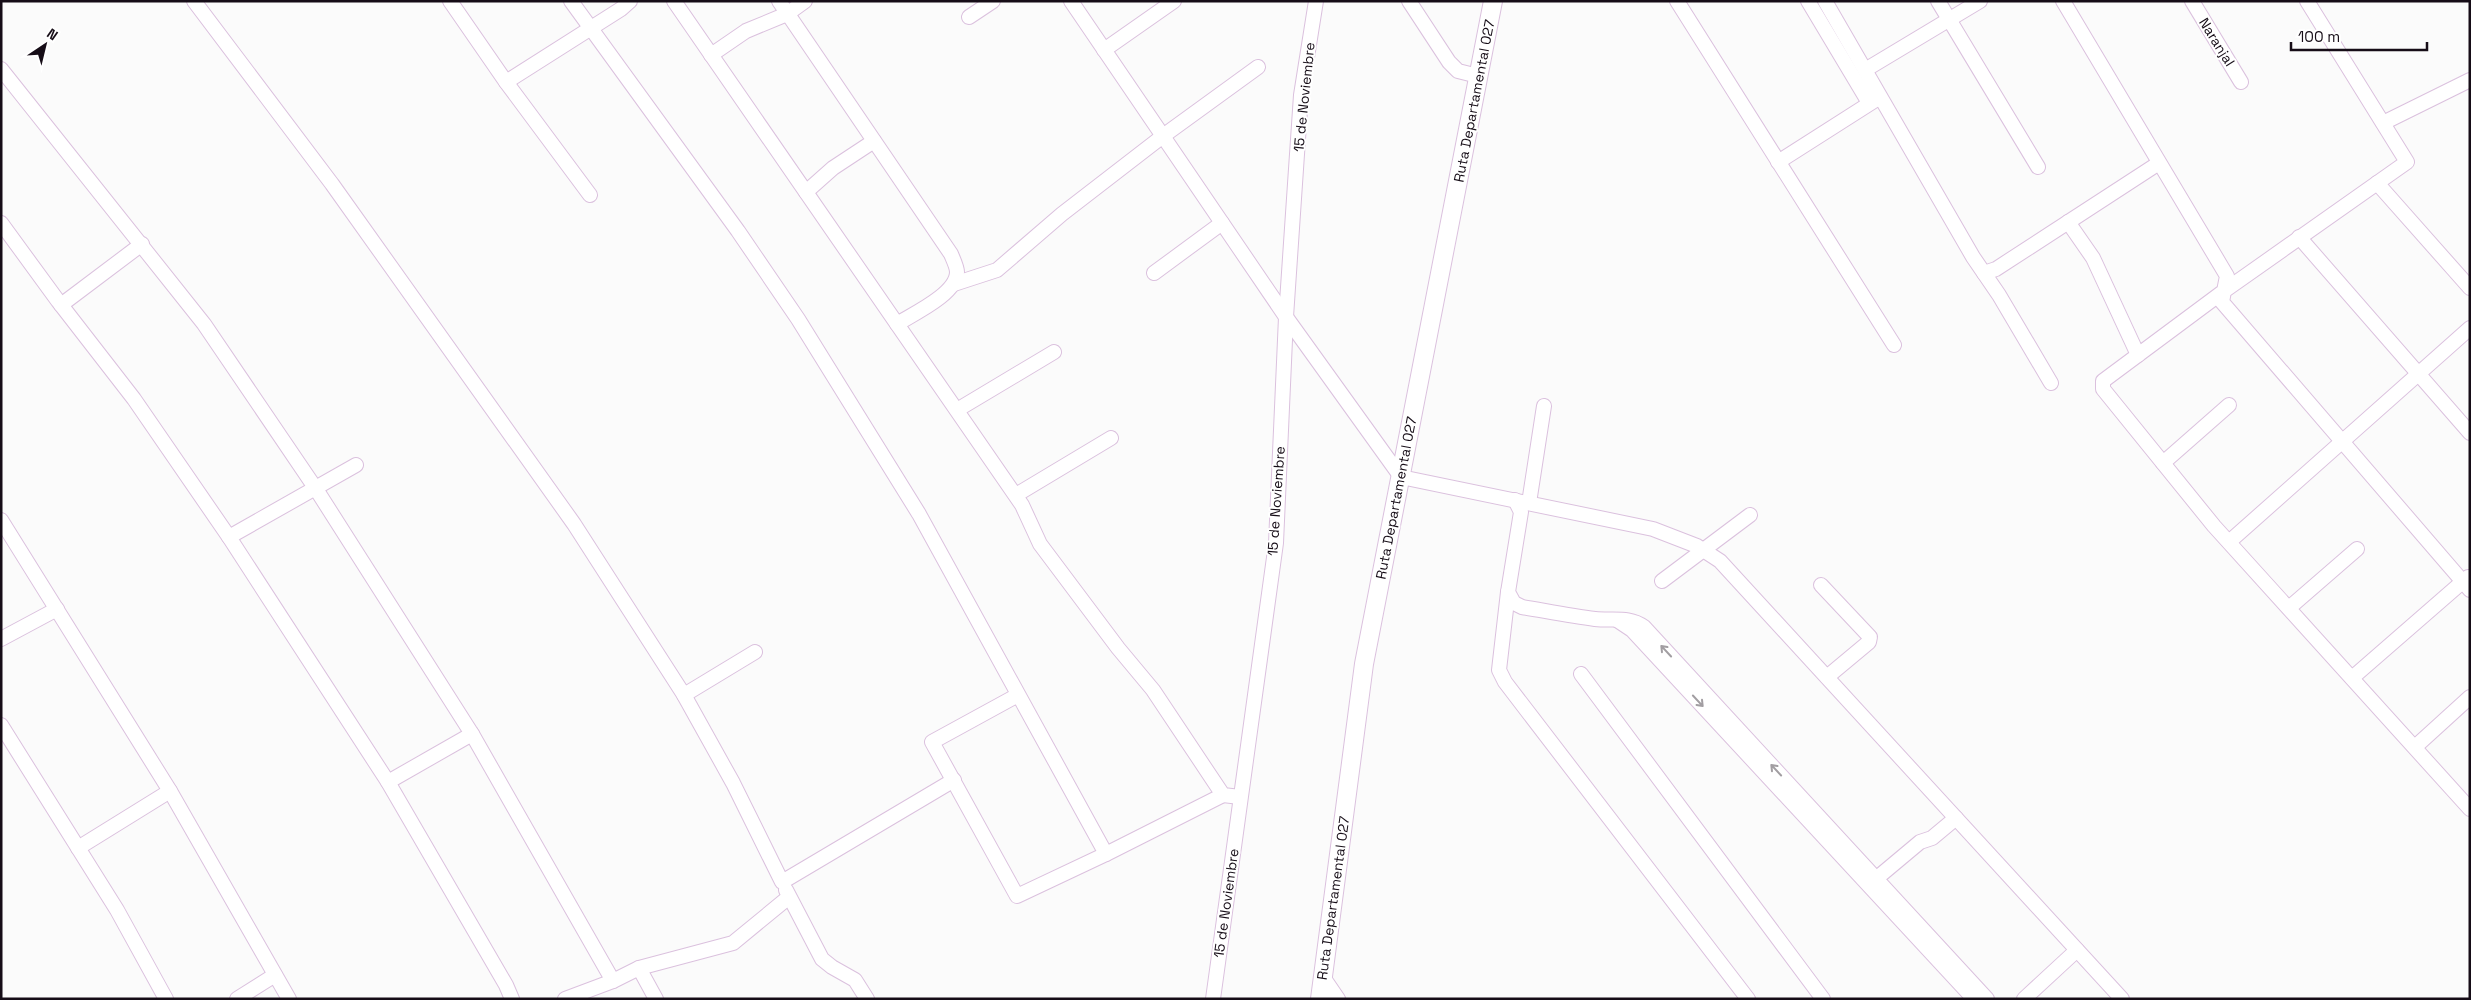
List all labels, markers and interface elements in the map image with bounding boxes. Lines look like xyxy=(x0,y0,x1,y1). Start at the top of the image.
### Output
street label: Naranjal xyxy=(2195,14,2239,70)
street label: Ruta Departamental 027 xyxy=(1449,18,1499,184)
north arrow xyxy=(20,20,70,70)
scale bar xyxy=(2291,20,2427,52)
text: N xyxy=(43,24,61,44)
text: 100 m xyxy=(2298,27,2340,46)
street label: 15 de Noviembre xyxy=(1289,41,1319,153)
street label: Ruta Departamental 027 xyxy=(1371,415,1421,581)
street label: 15 de Noviembre xyxy=(1263,445,1289,557)
one-way arrow xyxy=(1660,644,1672,657)
one-way arrow xyxy=(1692,695,1704,708)
one-way arrow xyxy=(1770,764,1782,777)
street label: Ruta Departamental 027 xyxy=(1313,815,1353,981)
street label: 15 de Noviembre xyxy=(1209,847,1243,959)

